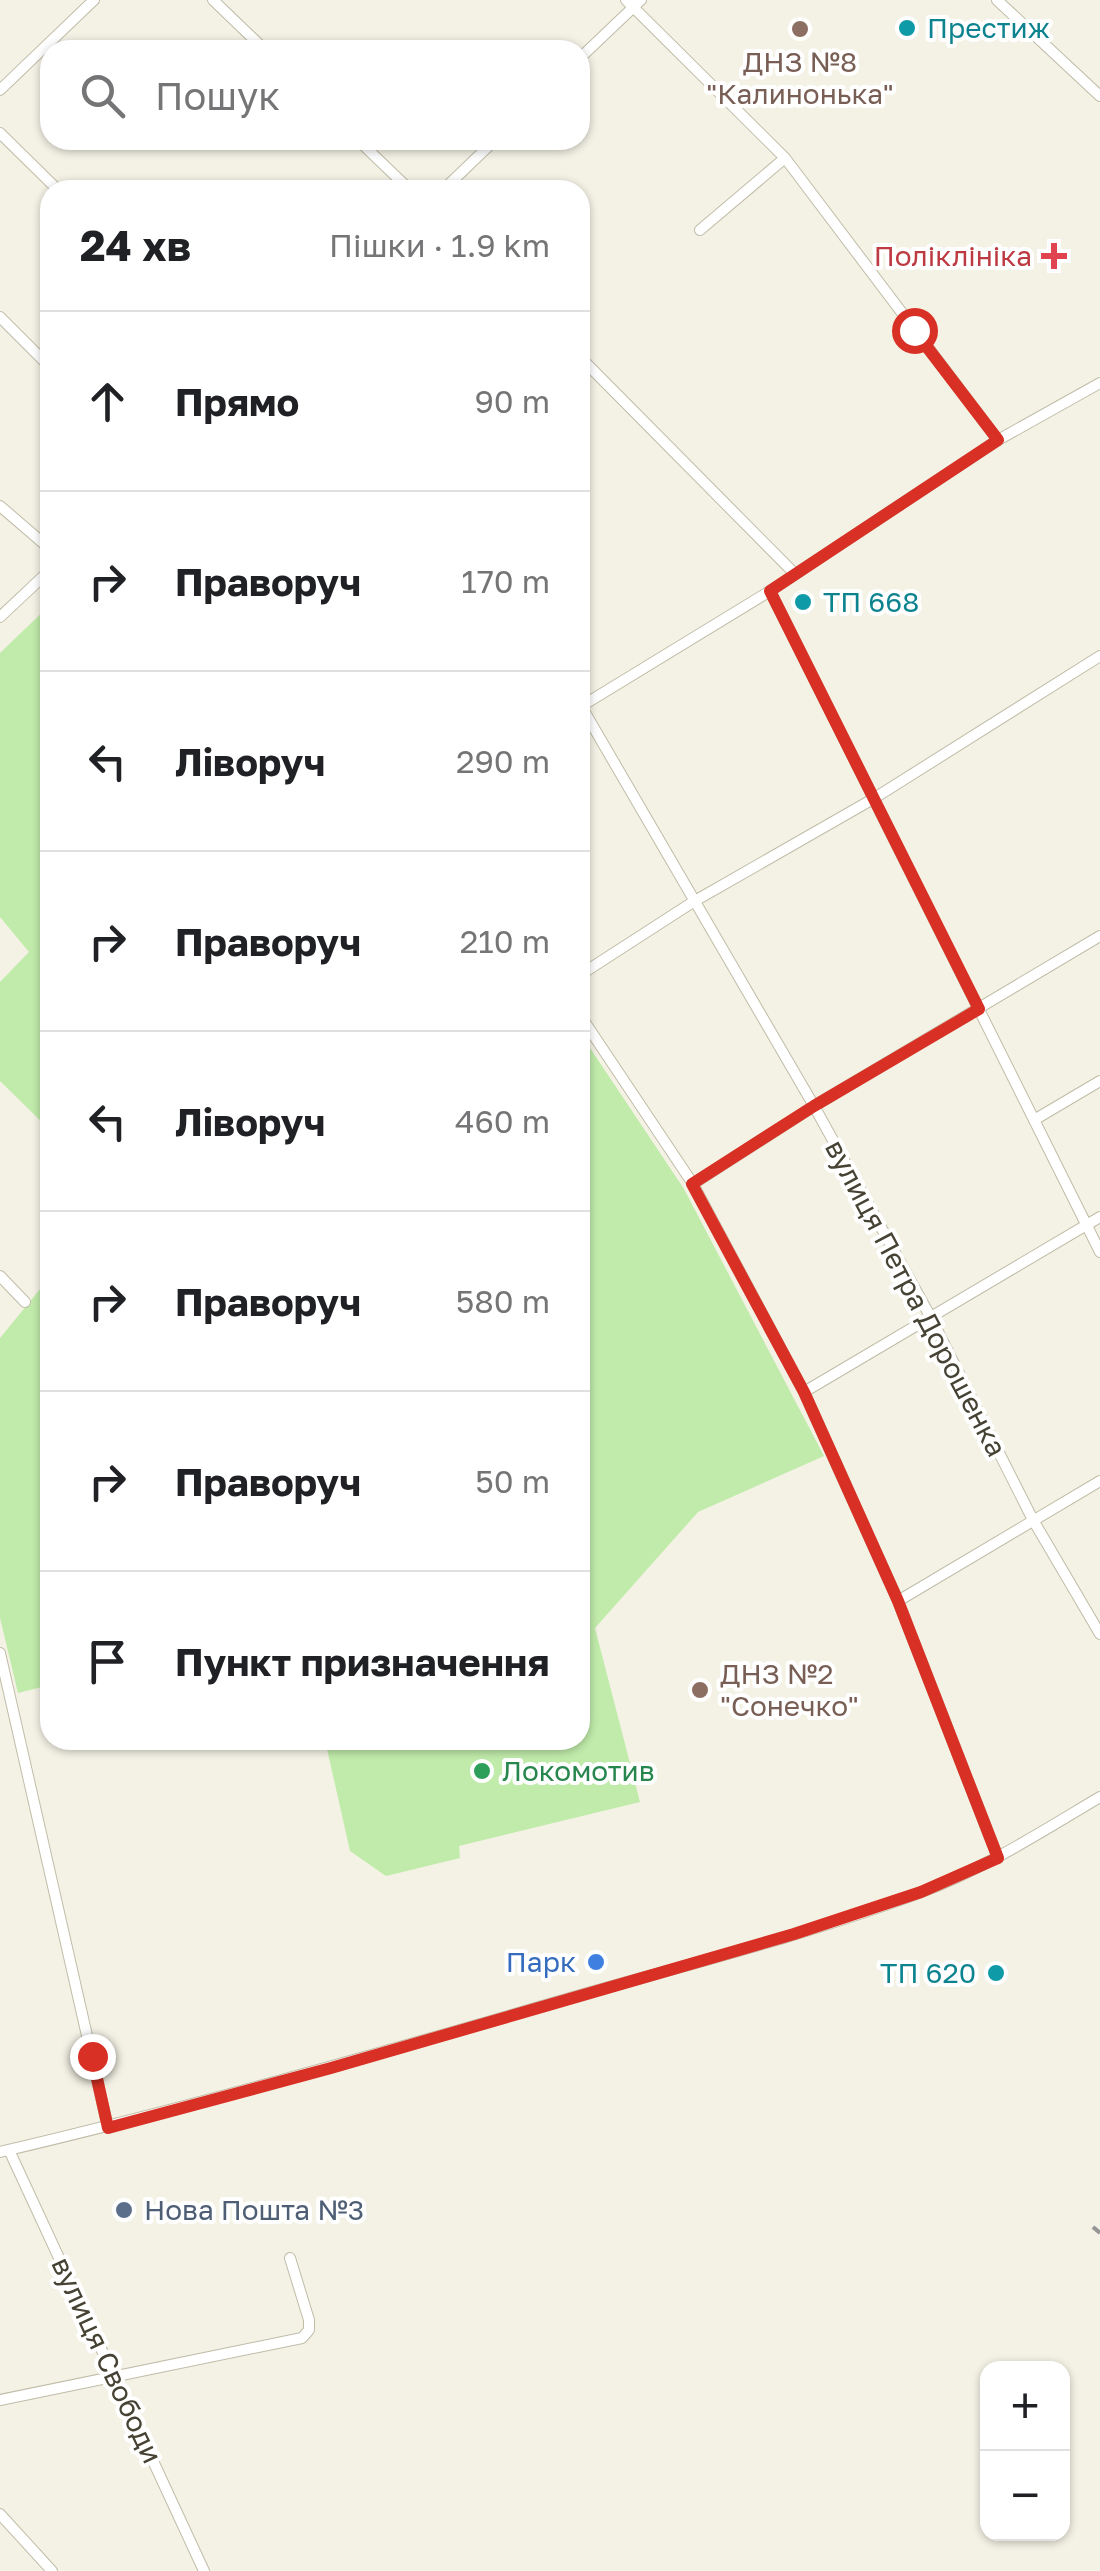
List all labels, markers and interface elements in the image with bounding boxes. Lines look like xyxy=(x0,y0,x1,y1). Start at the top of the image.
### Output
place label: Престиж xyxy=(927,11,1050,44)
marker: Престиж xyxy=(896,17,918,39)
marker: ДНЗ №8 "Калинонька" xyxy=(789,18,811,40)
search box xyxy=(40,40,590,150)
place label: ДНЗ №8 "Калинонька" xyxy=(706,45,894,110)
icon: search xyxy=(75,68,130,123)
text: Пошук xyxy=(155,73,280,118)
text: 24 хв xyxy=(80,220,191,270)
text: Пішки · 1.9 km xyxy=(329,226,550,264)
place label: Поліклініка xyxy=(874,239,1032,272)
marker: Поліклініка xyxy=(1041,243,1067,269)
route start xyxy=(892,308,938,354)
icon: ahead xyxy=(80,374,135,429)
text: Прямо xyxy=(175,379,299,424)
text: 90 m xyxy=(474,382,550,420)
icon: right xyxy=(80,554,135,609)
text: Праворуч xyxy=(175,559,361,604)
text: 170 m xyxy=(461,562,550,600)
place label: ТП 668 xyxy=(823,585,919,618)
marker: ТП 668 xyxy=(792,591,814,613)
icon: left xyxy=(80,734,135,789)
text: Ліворуч xyxy=(175,739,326,784)
text: 290 m xyxy=(456,742,550,780)
icon: right xyxy=(80,914,135,969)
text: Праворуч xyxy=(175,919,361,964)
text: 210 m xyxy=(460,922,550,960)
icon: left xyxy=(80,1094,135,1149)
text: Ліворуч xyxy=(175,1099,326,1144)
text: 460 m xyxy=(455,1102,550,1140)
street label: вулиця Петра Дорошенка xyxy=(819,1134,1014,1462)
icon: right xyxy=(80,1274,135,1329)
text: Праворуч xyxy=(175,1279,361,1324)
text: 580 m xyxy=(456,1282,550,1320)
icon: right xyxy=(80,1454,135,1509)
text: Праворуч xyxy=(175,1459,361,1504)
text: 50 m xyxy=(475,1462,550,1500)
icon: arrive xyxy=(80,1634,135,1689)
text: Пункт призначення xyxy=(175,1639,549,1684)
place label: ДНЗ №2 "Сонечко" xyxy=(720,1657,859,1722)
marker: ДНЗ №2 "Сонечко" xyxy=(689,1679,711,1701)
place label: Локомотив xyxy=(502,1754,654,1787)
marker: Локомотив xyxy=(471,1760,493,1782)
place label: Парк xyxy=(506,1945,576,1978)
marker: Парк xyxy=(585,1951,607,1973)
place label: ТП 620 xyxy=(880,1956,976,1989)
marker: ТП 620 xyxy=(985,1962,1007,1984)
route end xyxy=(70,2034,116,2080)
place label: Нова Пошта №3 xyxy=(144,2193,364,2226)
marker: Нова Пошта №3 xyxy=(113,2199,135,2221)
street label: вулиця Свободи xyxy=(45,2252,170,2468)
map controls xyxy=(980,2361,1070,2541)
button: + xyxy=(980,2361,1070,2451)
button: − xyxy=(980,2451,1070,2541)

